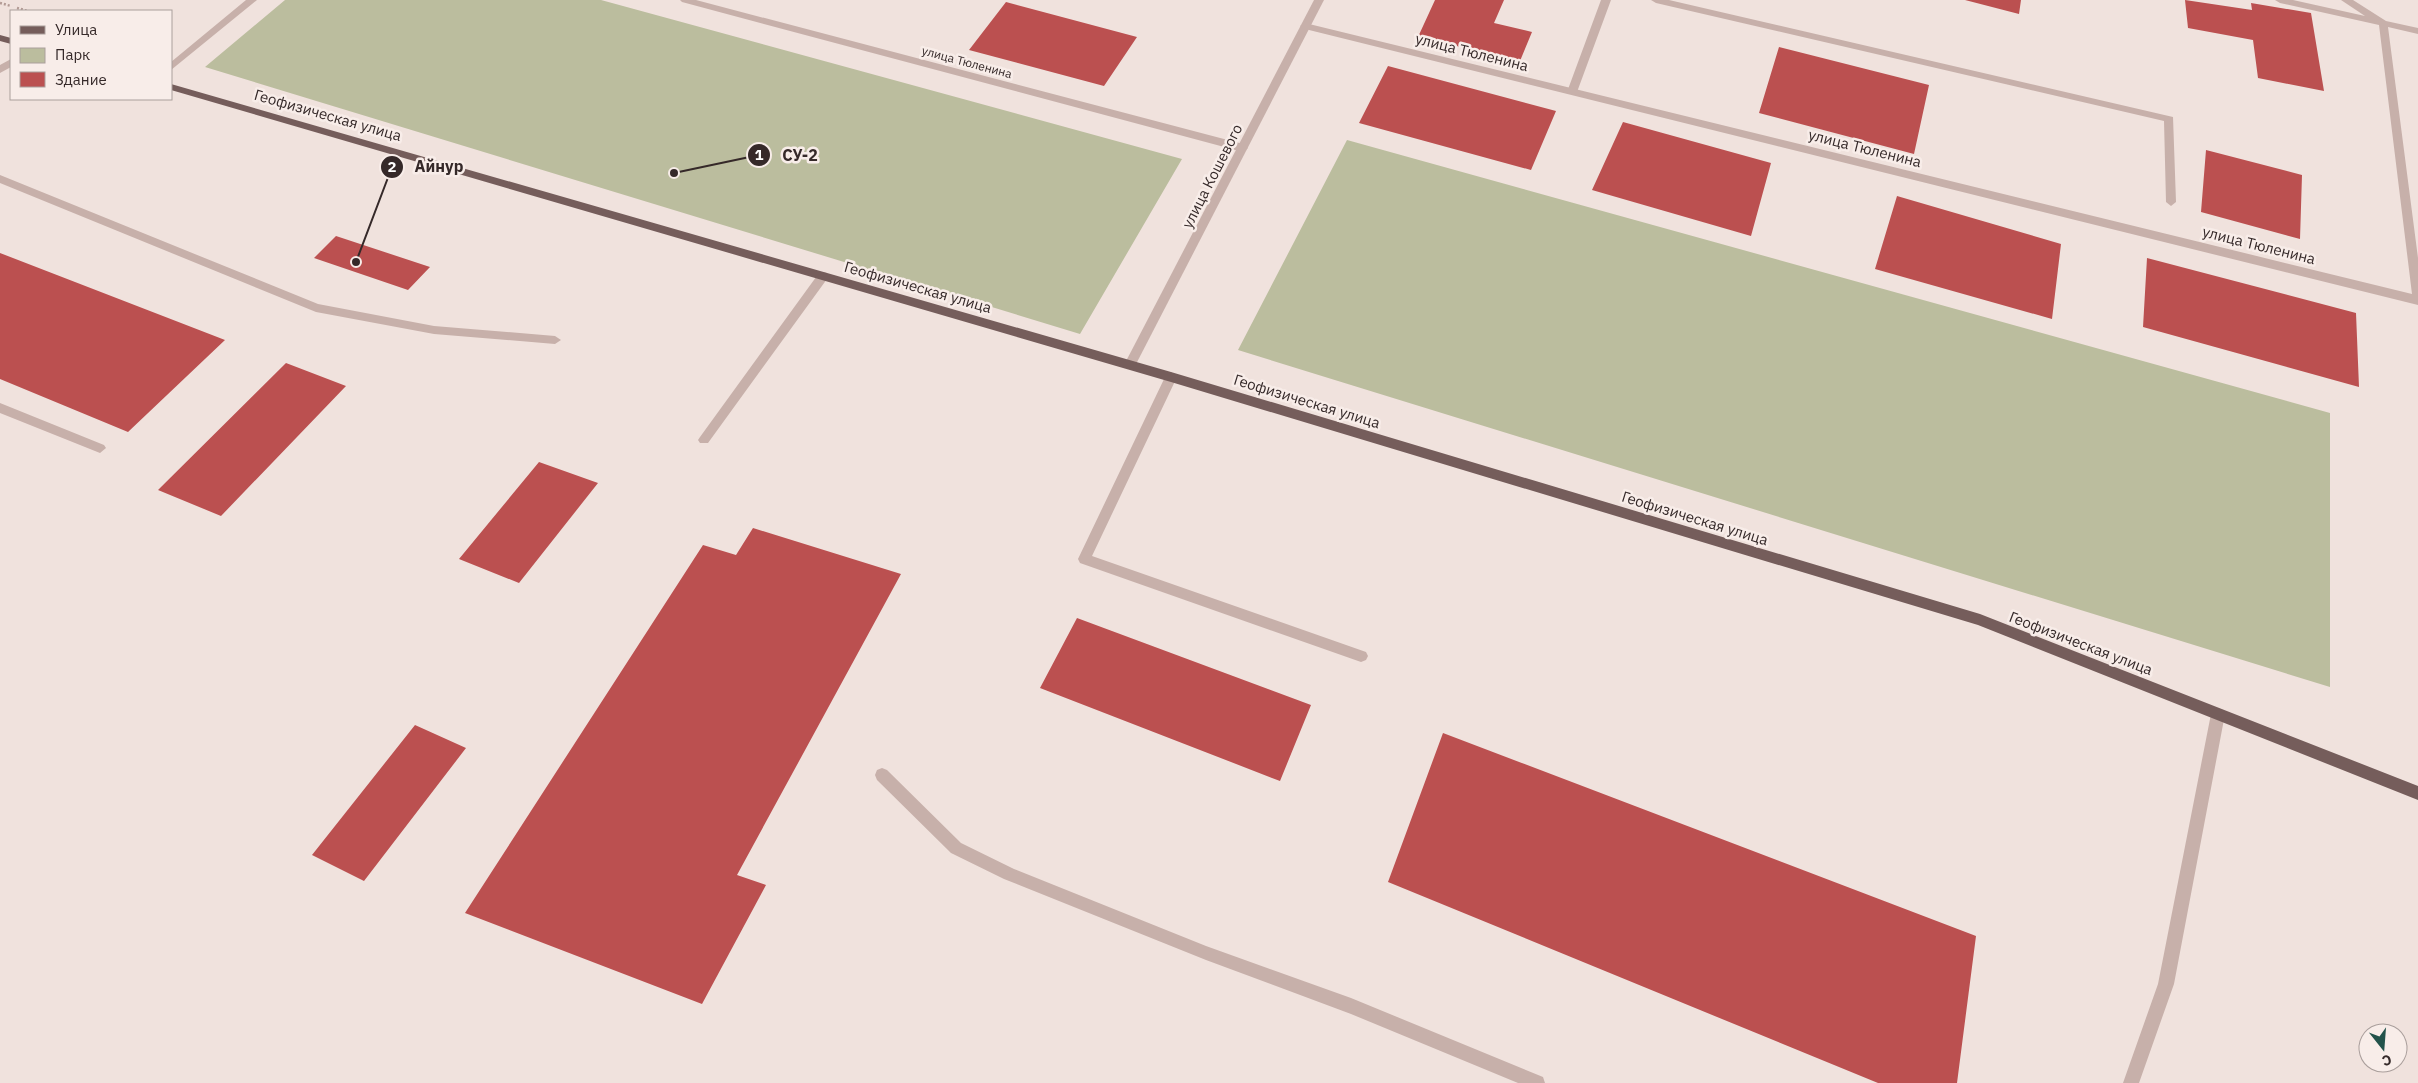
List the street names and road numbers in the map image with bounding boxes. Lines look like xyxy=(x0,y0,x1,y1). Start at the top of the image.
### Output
street label: улица Тюленина xyxy=(1414,29,1530,75)
street label: улица Тюленина xyxy=(920,43,1014,81)
street label: Геофизическая улица xyxy=(252,85,404,145)
street label: улица Кошевого xyxy=(1178,121,1246,231)
street label: улица Тюленина xyxy=(1807,125,1923,171)
street label: улица Тюленина xyxy=(2201,222,2317,268)
street label: Геофизическая улица xyxy=(842,257,994,317)
street label: Геофизическая улица xyxy=(1231,370,1383,432)
street label: Геофизическая улица xyxy=(1619,487,1771,549)
street label: Геофизическая улица xyxy=(2007,607,2155,679)

